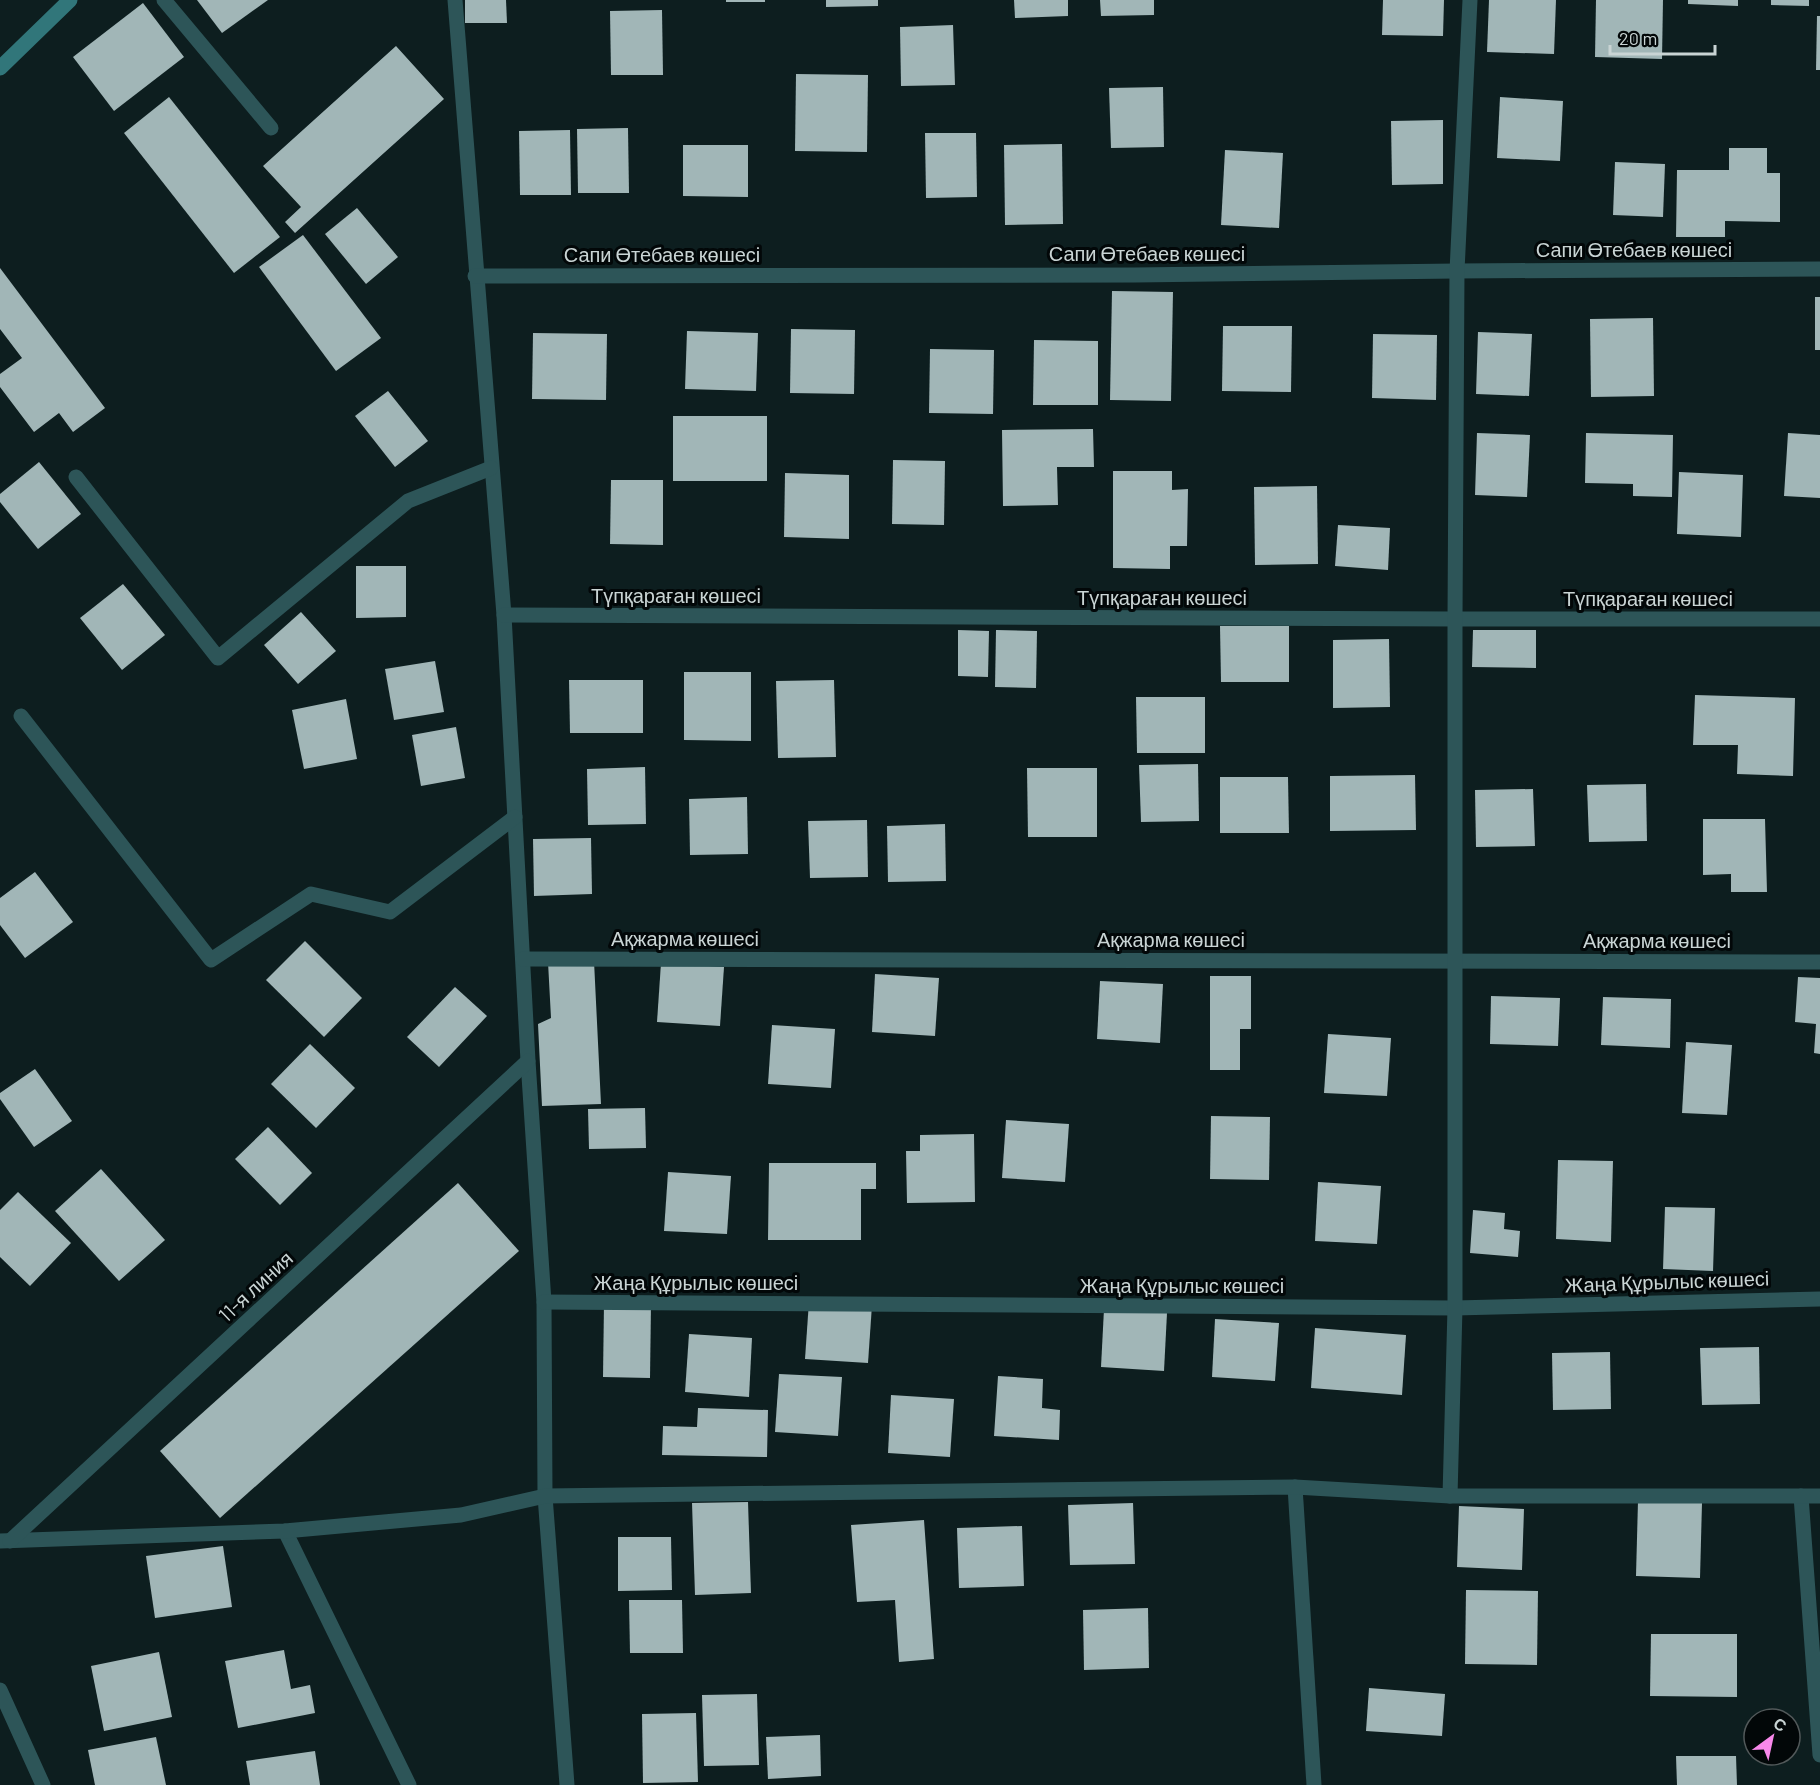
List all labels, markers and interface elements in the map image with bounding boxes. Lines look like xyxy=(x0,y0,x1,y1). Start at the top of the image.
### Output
scale bar xyxy=(1610,18,1715,56)
text: 20 m xyxy=(1619,27,1657,49)
street label: Сапи Өтебаев көшесі xyxy=(1536,237,1732,261)
street label: Сапи Өтебаев көшесі xyxy=(1049,241,1245,265)
street label: Сапи Өтебаев көшесі xyxy=(564,242,760,266)
street label: Түпқараған көшесі xyxy=(591,583,761,607)
street label: Түпқараған көшесі xyxy=(1077,585,1247,609)
street label: Түпқараған көшесі xyxy=(1563,586,1733,610)
street label: Ақжарма көшесі xyxy=(611,926,759,950)
street label: Ақжарма көшесі xyxy=(1097,927,1245,951)
street label: Ақжарма көшесі xyxy=(1583,928,1731,952)
street label: 11-я линия xyxy=(213,1246,297,1326)
street label: Жаңа Құрылыс көшесі xyxy=(1564,1265,1770,1297)
street label: Жаңа Құрылыс көшесі xyxy=(594,1270,798,1294)
street label: Жаңа Құрылыс көшесі xyxy=(1080,1273,1284,1297)
north arrow xyxy=(1742,1707,1802,1767)
text: С xyxy=(1770,1713,1791,1735)

